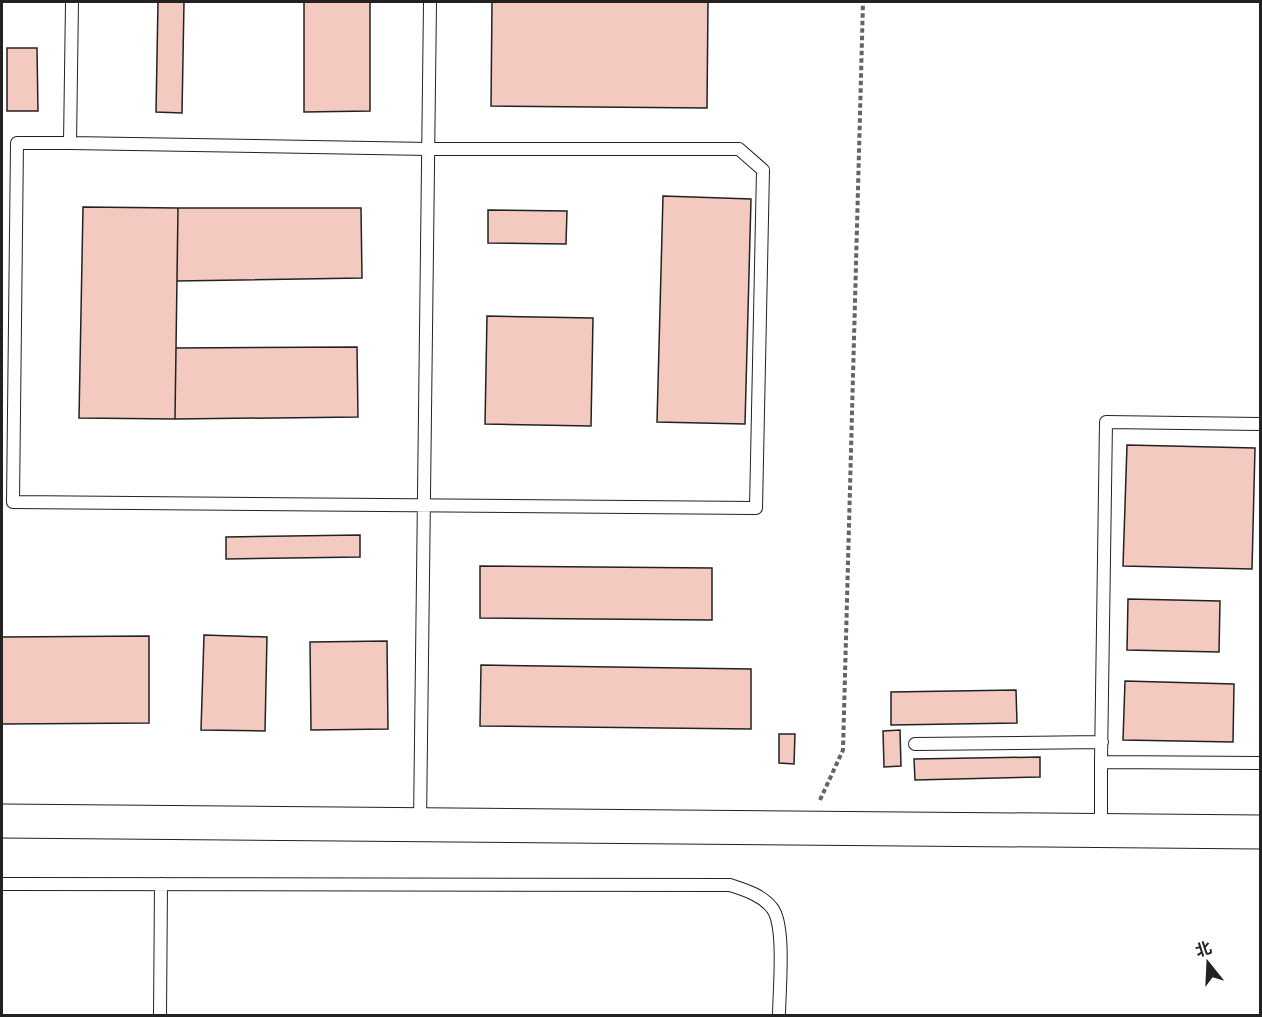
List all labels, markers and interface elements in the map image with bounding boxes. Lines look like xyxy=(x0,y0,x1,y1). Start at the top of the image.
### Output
north arrow xyxy=(1178,933,1238,993)
text: 北 xyxy=(1193,937,1214,961)

